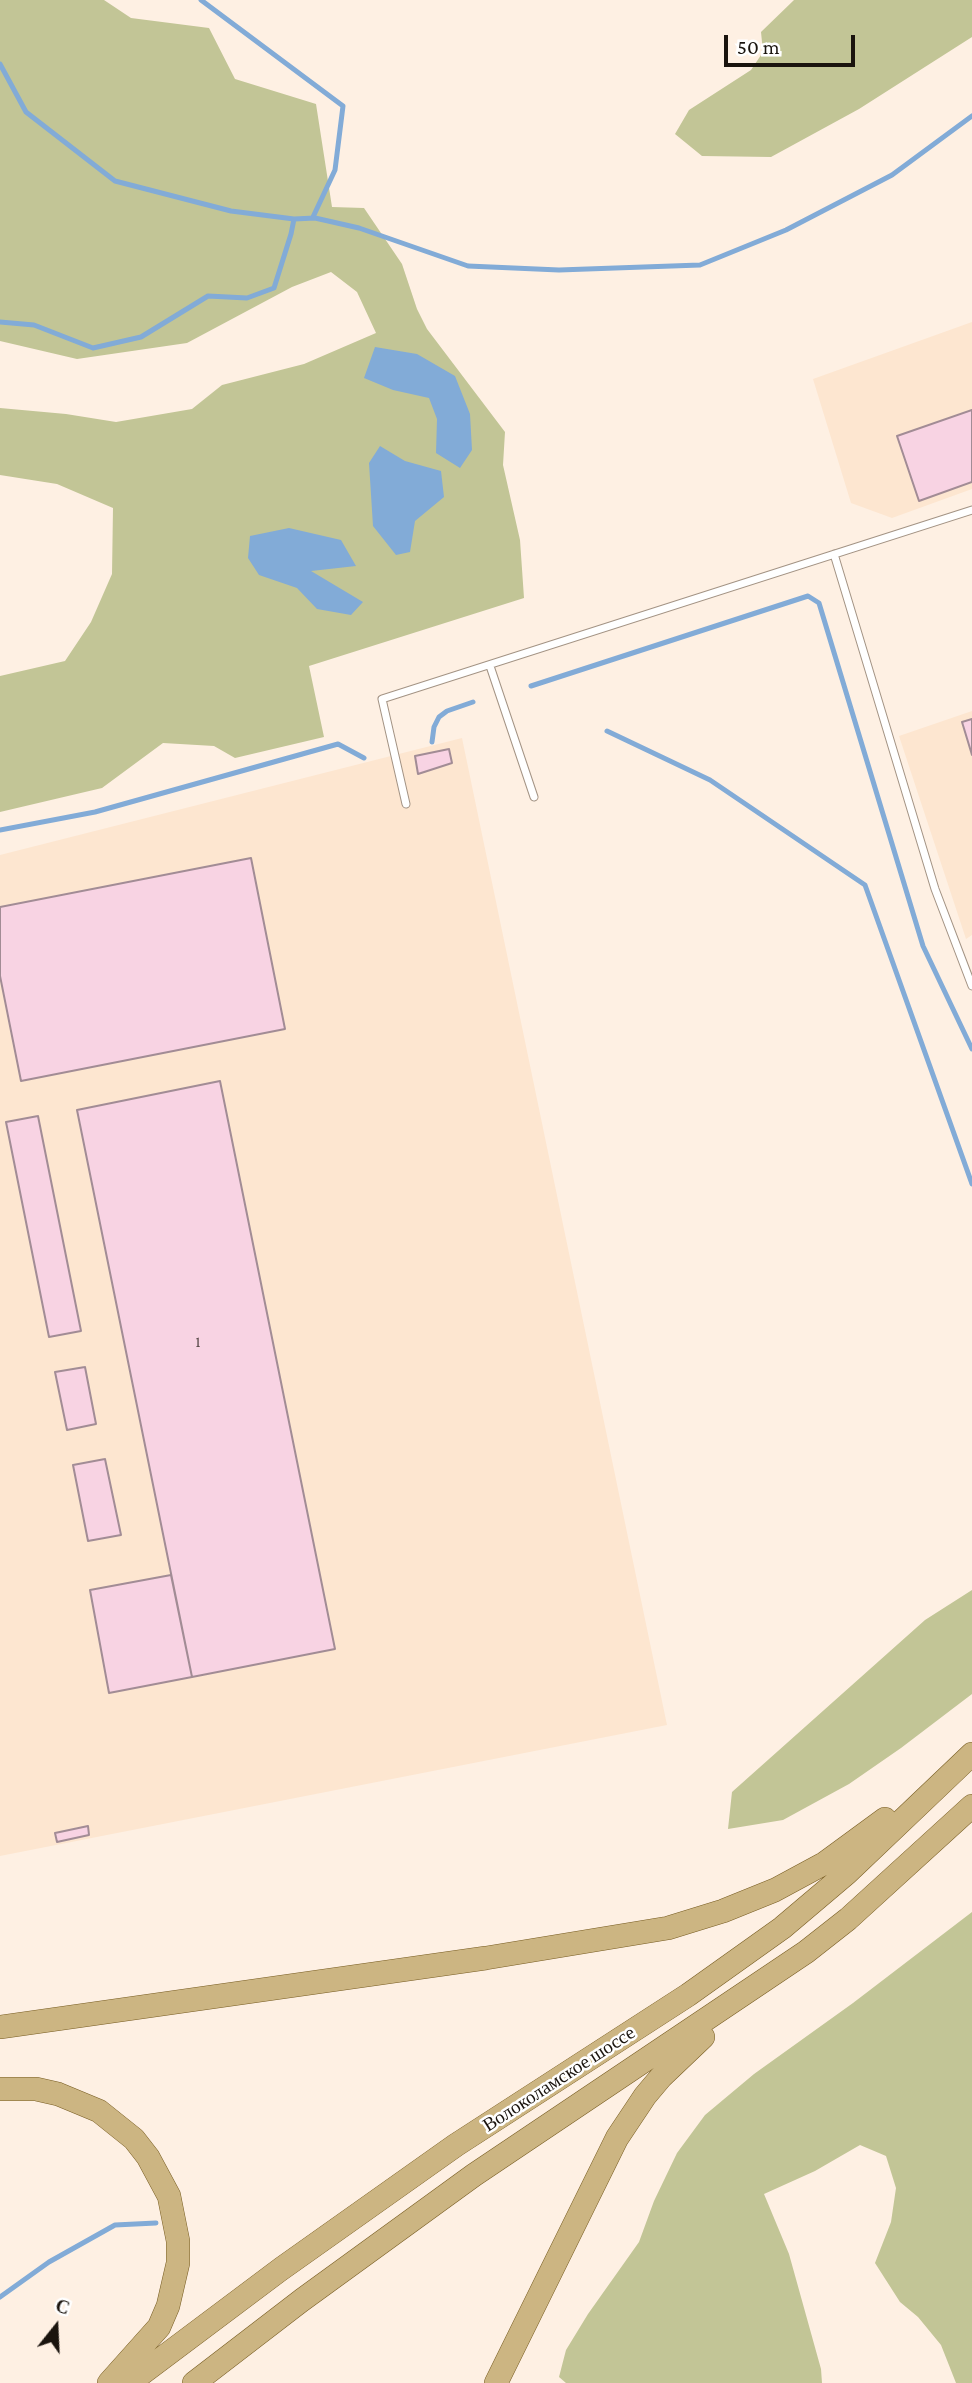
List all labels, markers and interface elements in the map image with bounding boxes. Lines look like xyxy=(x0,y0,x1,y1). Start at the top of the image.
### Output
scale bar xyxy=(727,21,858,65)
text: 50 m xyxy=(737,35,780,59)
house number: 1 xyxy=(195,1332,201,1352)
street label: Волоколамское шоссе xyxy=(479,2021,639,2137)
north arrow xyxy=(21,2292,91,2362)
text: С xyxy=(53,2294,72,2319)

